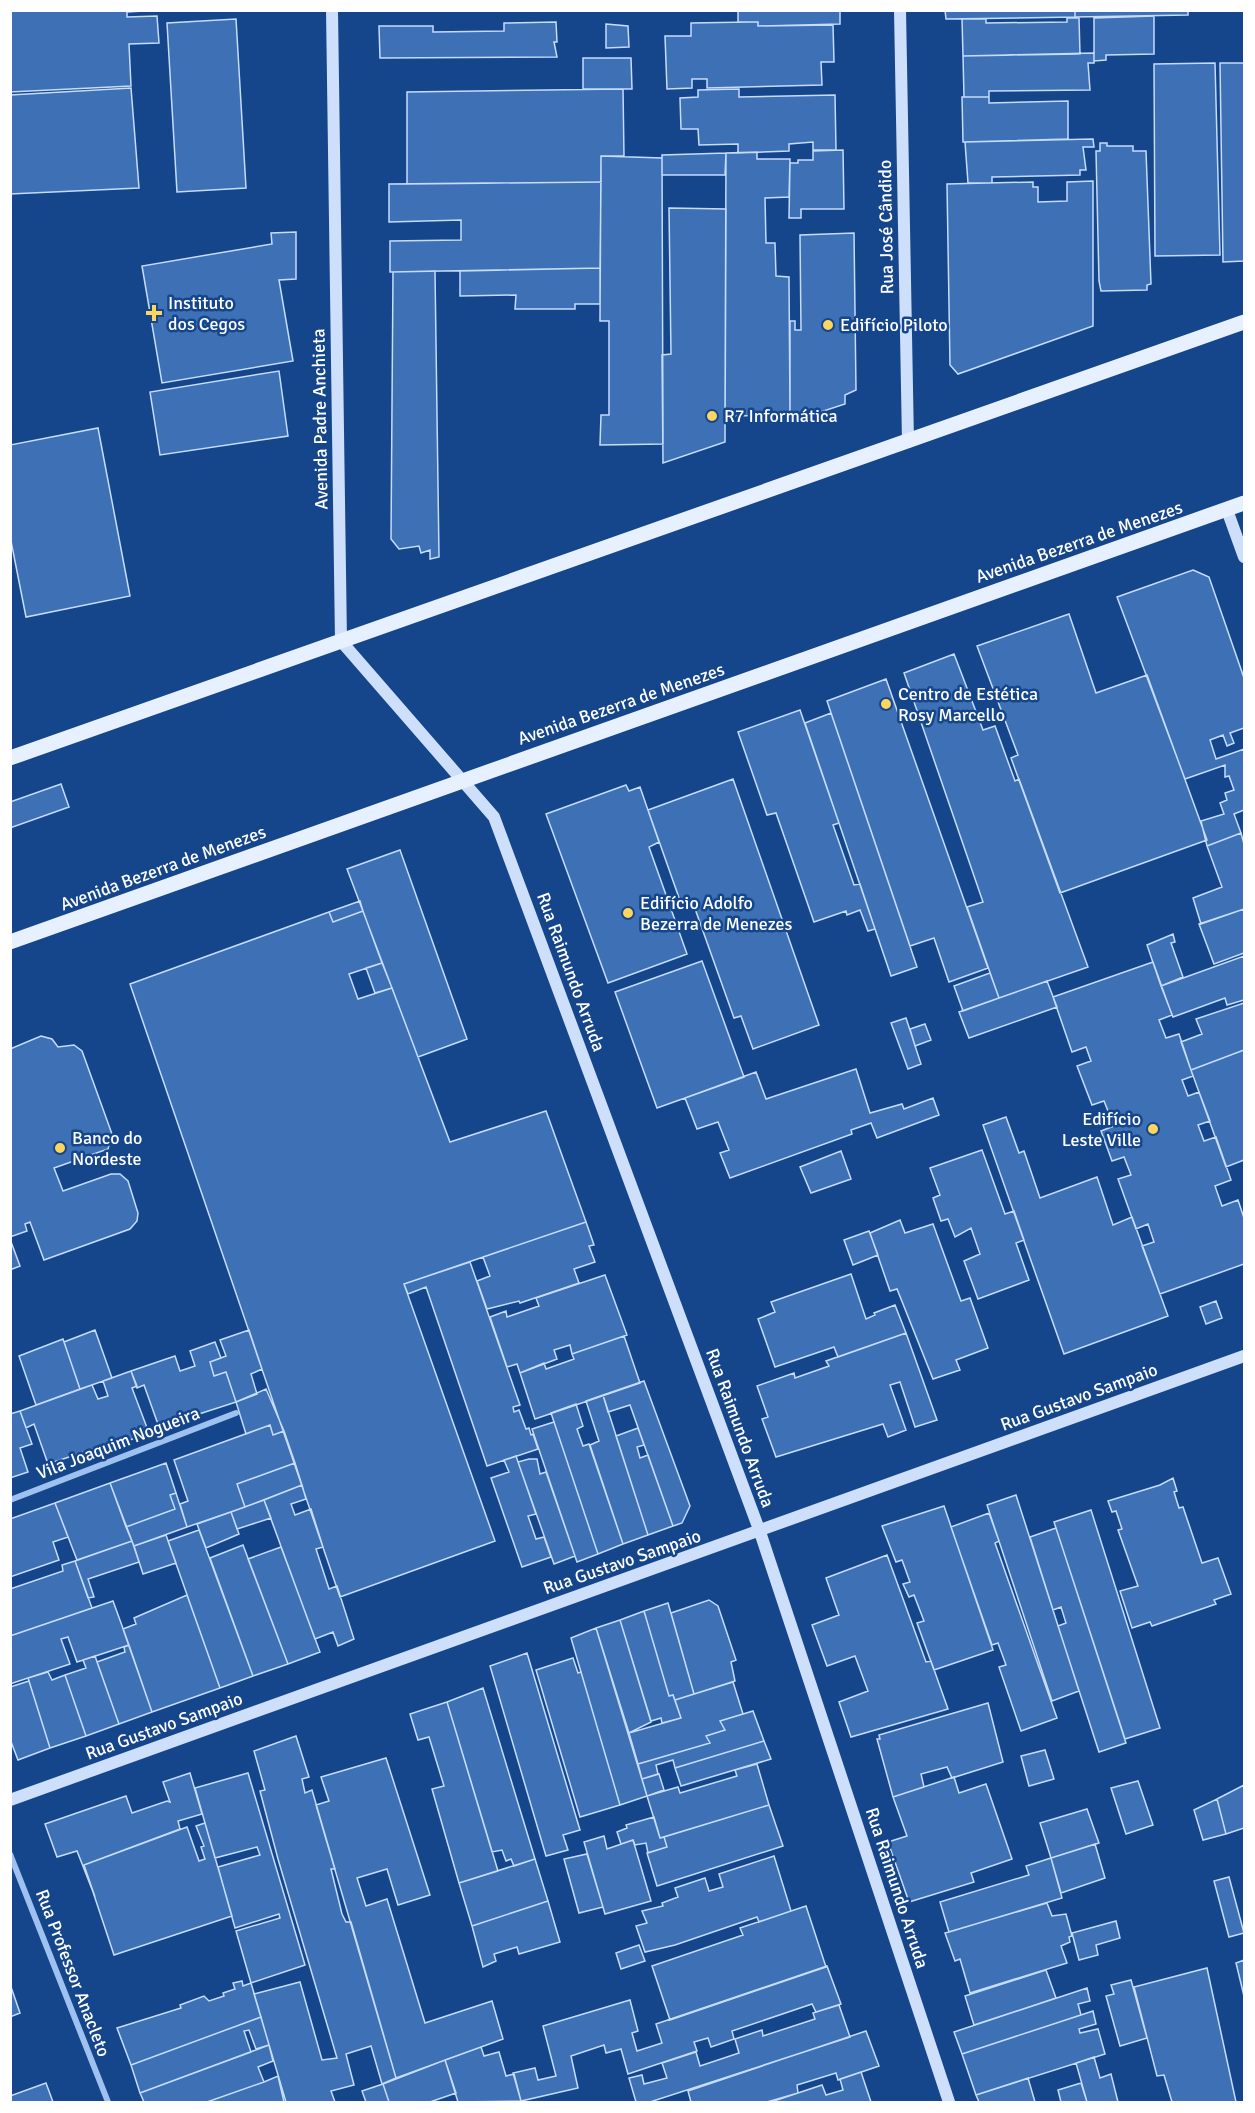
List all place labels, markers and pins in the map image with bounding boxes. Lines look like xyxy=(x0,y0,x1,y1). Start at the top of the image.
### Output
place label: Instituto dos Cegos xyxy=(168,292,245,335)
marker: Instituto dos Cegos xyxy=(145,304,163,322)
place label: Edifício Piloto xyxy=(840,314,948,336)
marker: Edifício Piloto xyxy=(821,318,835,332)
place label: R7 Informática xyxy=(724,405,838,427)
marker: R7 Informática xyxy=(705,409,719,423)
place label: Centro de Estética Rosy Marcello xyxy=(898,683,1038,726)
marker: Centro de Estética Rosy Marcello xyxy=(879,697,893,711)
place label: Edifício Adolfo Bezerra de Menezes xyxy=(640,892,793,935)
marker: Edifício Adolfo Bezerra de Menezes xyxy=(621,906,635,920)
place label: Edifício Leste Ville xyxy=(1062,1108,1141,1151)
marker: Edifício Leste Ville xyxy=(1146,1122,1160,1136)
place label: Banco do Nordeste xyxy=(72,1127,142,1170)
marker: Banco do Nordeste xyxy=(53,1141,67,1155)

